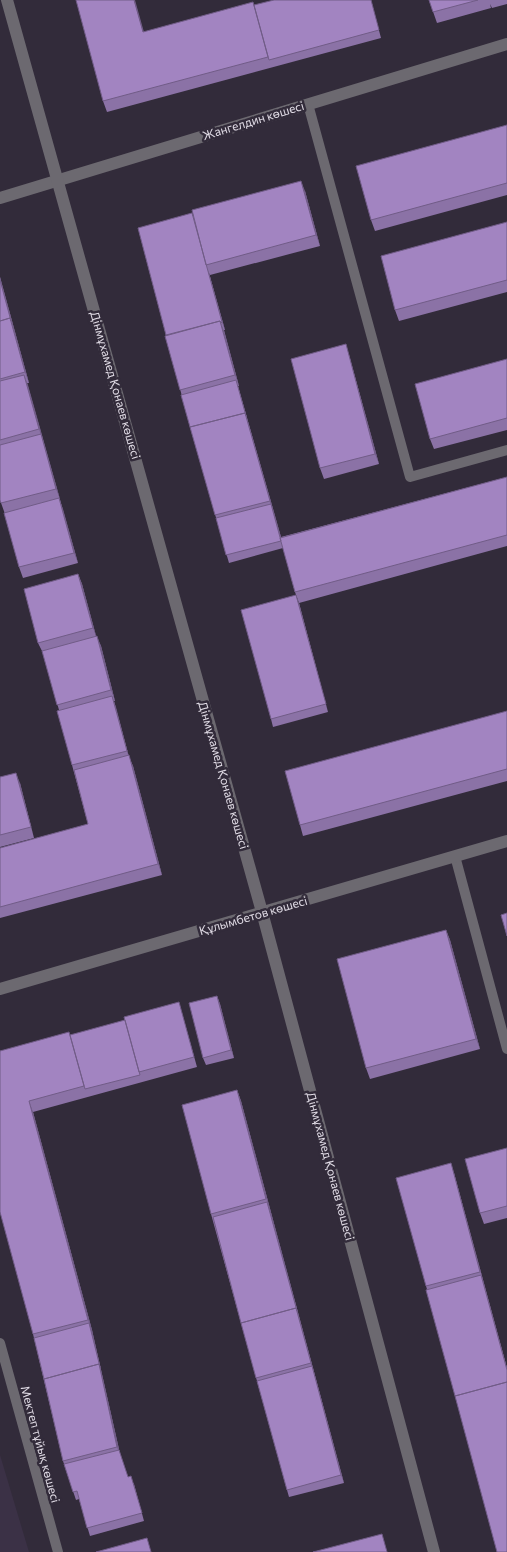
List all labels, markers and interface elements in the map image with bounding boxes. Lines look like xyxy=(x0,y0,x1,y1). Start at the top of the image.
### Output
street label: Жангелдин көшесі xyxy=(200,98,306,142)
street label: Дінмұхамед Қонаев көшесі xyxy=(88,309,144,461)
street label: Дінмұхамед Қонаев көшесі xyxy=(196,699,252,851)
street label: Құлымбетов көшесі xyxy=(197,893,309,937)
street label: Дінмұхамед Қонаев көшесі xyxy=(304,1090,358,1242)
street label: Мектеп тұйық көшесі xyxy=(19,1384,63,1504)

